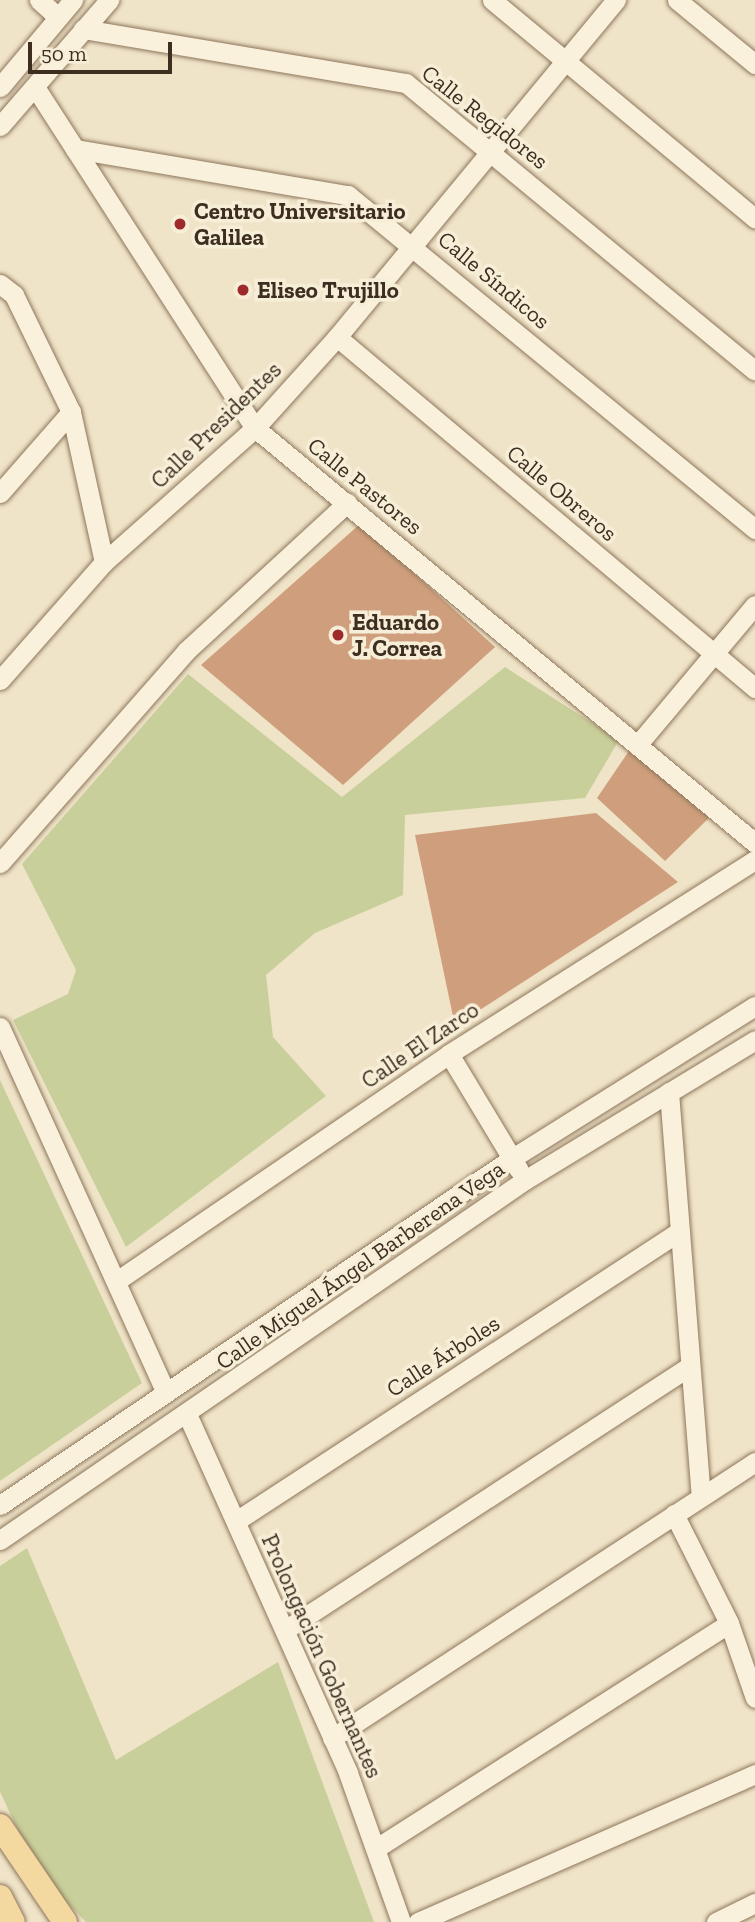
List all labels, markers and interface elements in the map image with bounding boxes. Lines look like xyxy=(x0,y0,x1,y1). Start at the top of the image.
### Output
scale bar xyxy=(32,28,175,72)
text: 50 m xyxy=(41,41,87,66)
street label: Calle Regidores xyxy=(416,59,554,175)
place label: Centro Universitario Galilea xyxy=(194,197,406,251)
marker: Centro Universitario Galilea xyxy=(172,216,188,232)
street label: Calle Síndicos xyxy=(432,225,556,335)
place label: Eliseo Trujillo xyxy=(257,276,399,304)
marker: Eliseo Trujillo xyxy=(235,282,251,298)
street label: Calle Presidentes xyxy=(145,356,287,494)
street label: Calle Pastores xyxy=(302,431,428,541)
street label: Calle Obreros xyxy=(501,439,623,547)
place label: Eduardo J. Correa xyxy=(352,608,442,662)
marker: Eduardo J. Correa xyxy=(330,627,346,643)
street label: Calle El Zarco xyxy=(356,996,484,1094)
street label: Calle Miguel Ángel Barberena Vega xyxy=(210,1154,510,1376)
street label: Calle Árboles xyxy=(381,1309,505,1403)
street label: Prolongación Gobernantes xyxy=(256,1530,388,1782)

